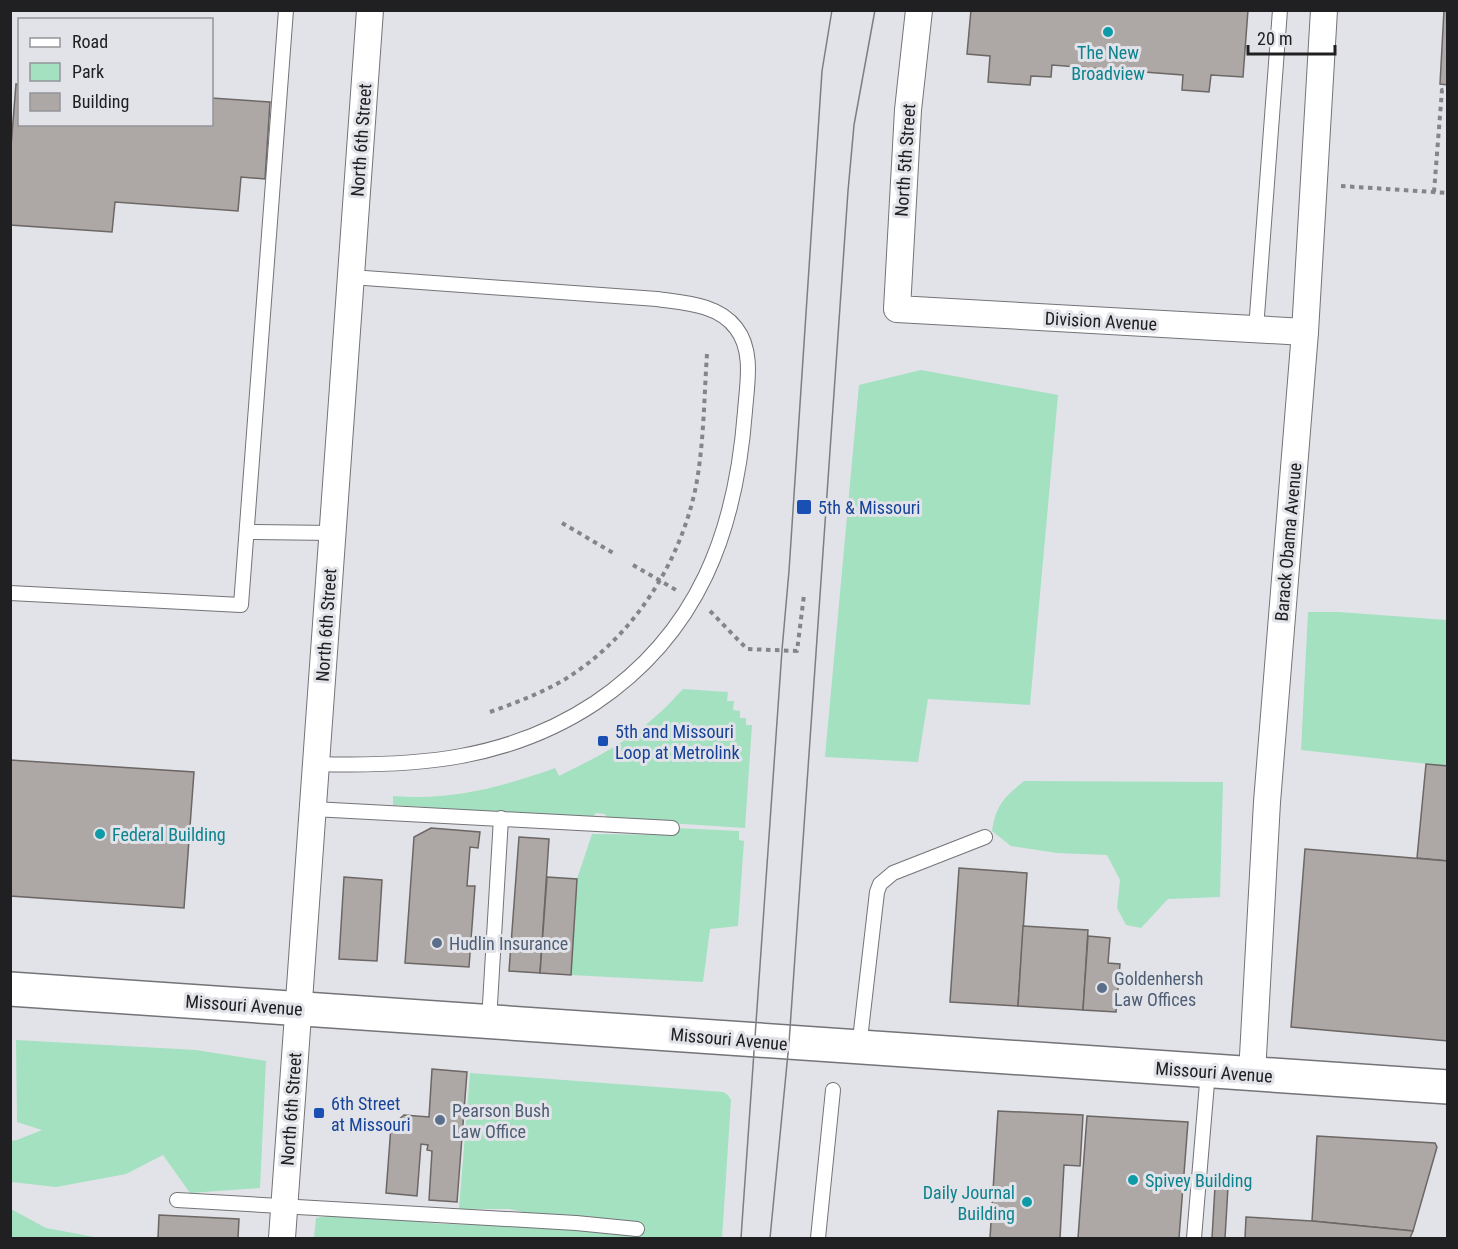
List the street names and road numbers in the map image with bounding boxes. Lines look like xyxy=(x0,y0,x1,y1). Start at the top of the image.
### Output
street label: North 6th Street xyxy=(347,83,375,197)
street label: North 5th Street xyxy=(891,103,919,217)
street label: Division Avenue xyxy=(1044,308,1158,334)
street label: Barack Obama Avenue xyxy=(1271,462,1305,622)
street label: North 6th Street xyxy=(312,568,340,682)
street label: Missouri Avenue xyxy=(185,990,303,1020)
street label: Missouri Avenue xyxy=(670,1023,788,1055)
street label: North 6th Street xyxy=(277,1052,305,1166)
street label: Missouri Avenue xyxy=(1155,1057,1273,1087)

